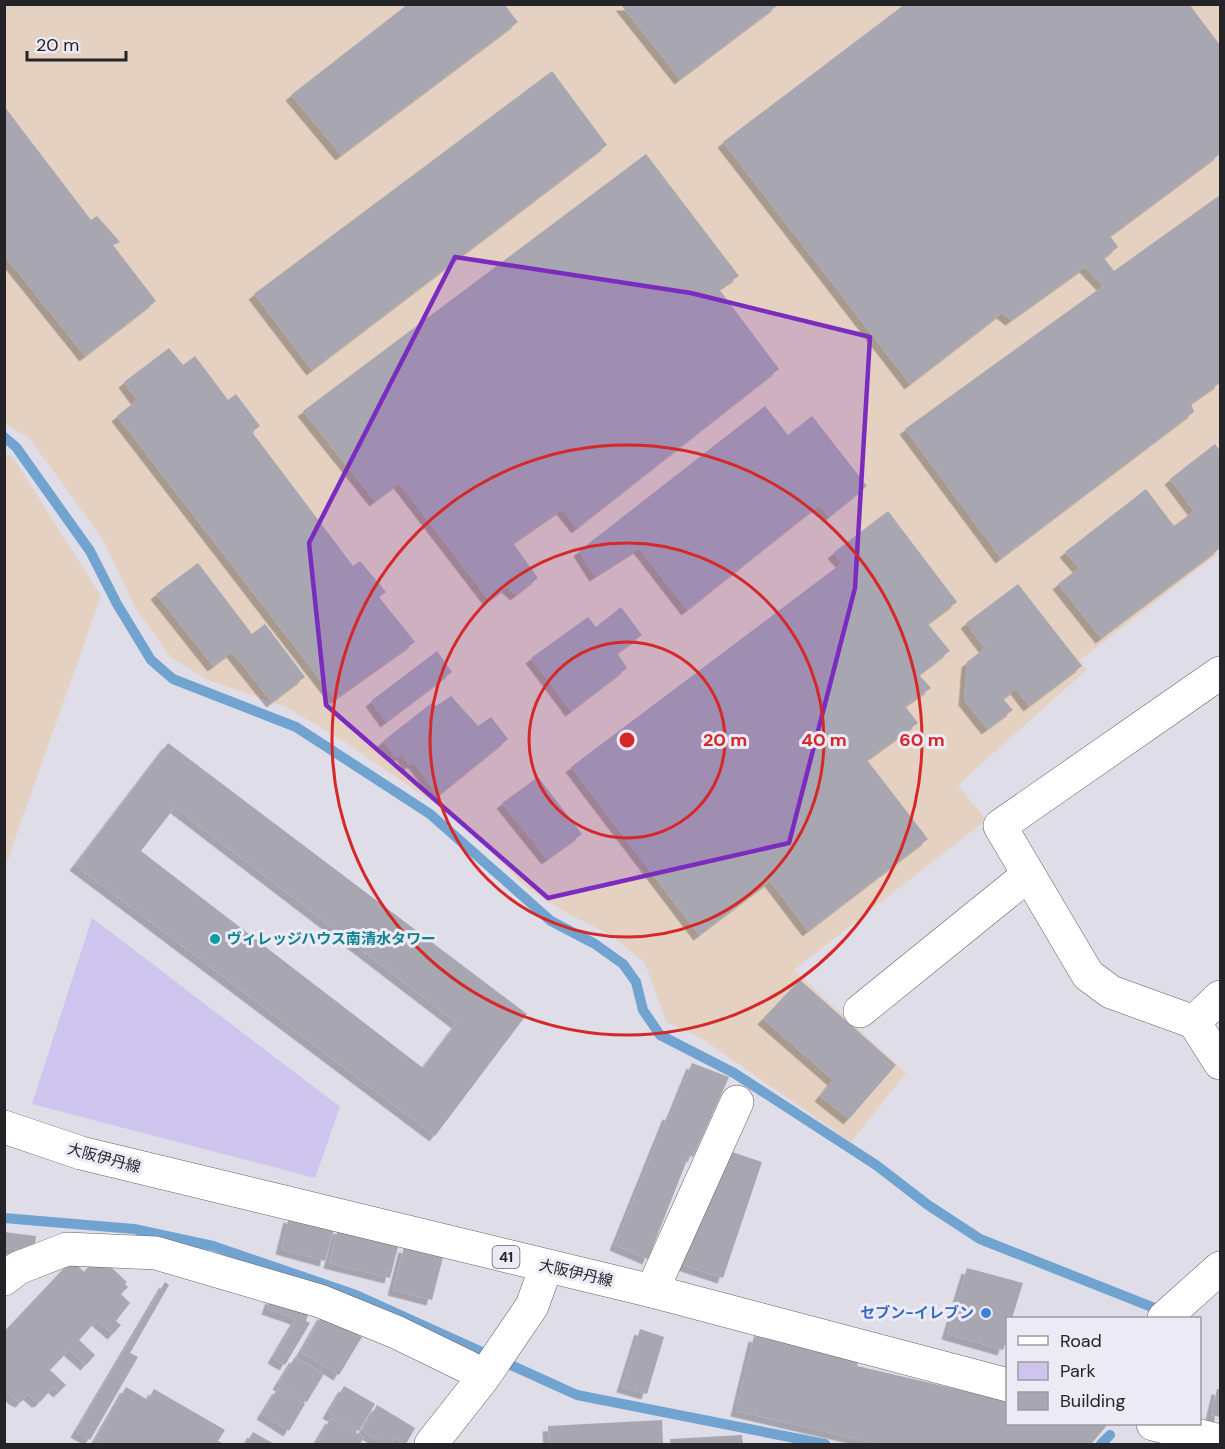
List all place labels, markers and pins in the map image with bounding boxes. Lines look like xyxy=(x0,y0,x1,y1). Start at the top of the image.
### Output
centre of rings xyxy=(617,730,637,750)
place label: ヴィレッジハウス南清水タワー xyxy=(227,929,436,949)
marker: ヴィレッジハウス南清水タワー xyxy=(208,932,222,946)
place label: セブン-イレブン xyxy=(860,1303,974,1323)
marker: セブン-イレブン xyxy=(979,1306,993,1320)

